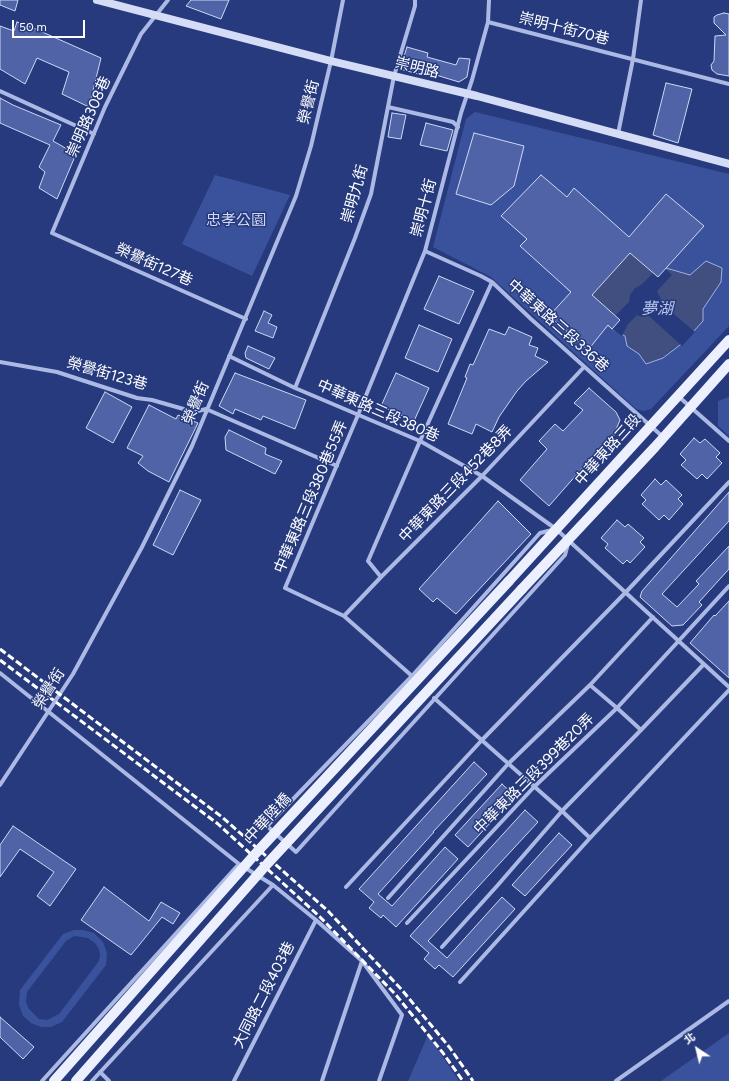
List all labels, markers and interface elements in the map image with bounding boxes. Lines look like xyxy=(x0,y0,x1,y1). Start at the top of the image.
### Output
street label: 崇明十街70巷 xyxy=(517,9,611,49)
scale bar xyxy=(14,12,87,38)
text: 50 m xyxy=(19,20,47,34)
street label: 崇明路 xyxy=(393,54,441,82)
street label: 崇明路308巷 xyxy=(63,74,115,160)
street label: 榮譽街 xyxy=(295,78,323,126)
street label: 崇明九街 xyxy=(338,163,372,225)
street label: 崇明十街 xyxy=(408,177,440,239)
park label: 忠孝公園 xyxy=(206,212,266,230)
street label: 榮譽街127巷 xyxy=(113,240,195,290)
street label: 中華東路三段336巷 xyxy=(504,276,612,376)
water label: 夢湖 xyxy=(641,299,673,319)
street label: 榮譽街123巷 xyxy=(65,354,149,394)
street label: 中華東路三段380巷 xyxy=(314,376,442,446)
street label: 榮譽街 xyxy=(179,379,213,427)
street label: 中華東路三段 xyxy=(571,411,645,489)
street label: 中華東路三段380巷55弄 xyxy=(271,418,351,576)
street label: 中華東路三段452巷8弄 xyxy=(396,422,516,546)
street label: 榮譽街 xyxy=(29,665,69,713)
street label: 中華東路三段399巷20弄 xyxy=(470,710,598,838)
street label: 中華陸橋 xyxy=(241,790,295,846)
street label: 大同路二段403巷 xyxy=(229,939,299,1051)
north arrow xyxy=(677,1029,717,1069)
text: 北 xyxy=(682,1030,698,1047)

